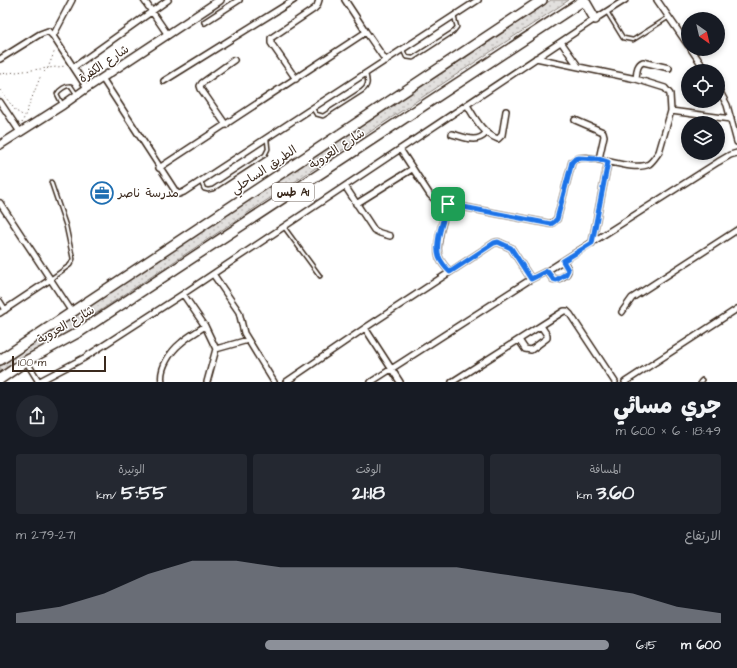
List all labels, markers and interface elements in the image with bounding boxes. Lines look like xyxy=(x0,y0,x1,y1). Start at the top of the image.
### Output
north arrow xyxy=(681,12,725,56)
map controls xyxy=(681,12,725,160)
street label: شارع الكفرة xyxy=(75,41,133,87)
button: locate xyxy=(681,64,725,108)
button: layers xyxy=(681,116,725,160)
street label: شارع العروبة xyxy=(306,125,368,173)
street label: الطريق الساحلي xyxy=(228,142,301,200)
office icon: مدرسة ناصر xyxy=(89,180,115,206)
road number: طس A1 xyxy=(272,183,314,201)
place label: مدرسة ناصر xyxy=(117,185,179,202)
pin xyxy=(431,187,465,221)
icon: arrive xyxy=(437,193,459,215)
street label: شارع العروبة xyxy=(34,302,98,348)
scale bar xyxy=(12,354,106,373)
text: 100 m xyxy=(18,355,46,370)
text: جري مسائي xyxy=(613,391,721,422)
button: share xyxy=(16,395,58,437)
text: 18:49 · 6 × 600 m xyxy=(616,422,721,440)
text: الوتيرة xyxy=(118,462,145,477)
text: الوقت xyxy=(356,462,381,477)
text: المسافة xyxy=(590,462,621,477)
text: 5:55 xyxy=(121,479,167,507)
text: 21:18 xyxy=(352,479,385,507)
text: 3.60 xyxy=(596,479,634,507)
text: /km xyxy=(96,488,121,503)
text: km xyxy=(577,488,596,503)
text: 271–279 m xyxy=(16,526,75,544)
text: الارتفاع xyxy=(685,527,721,545)
text: 6:15 xyxy=(636,636,657,654)
text: 600 m xyxy=(681,636,721,654)

